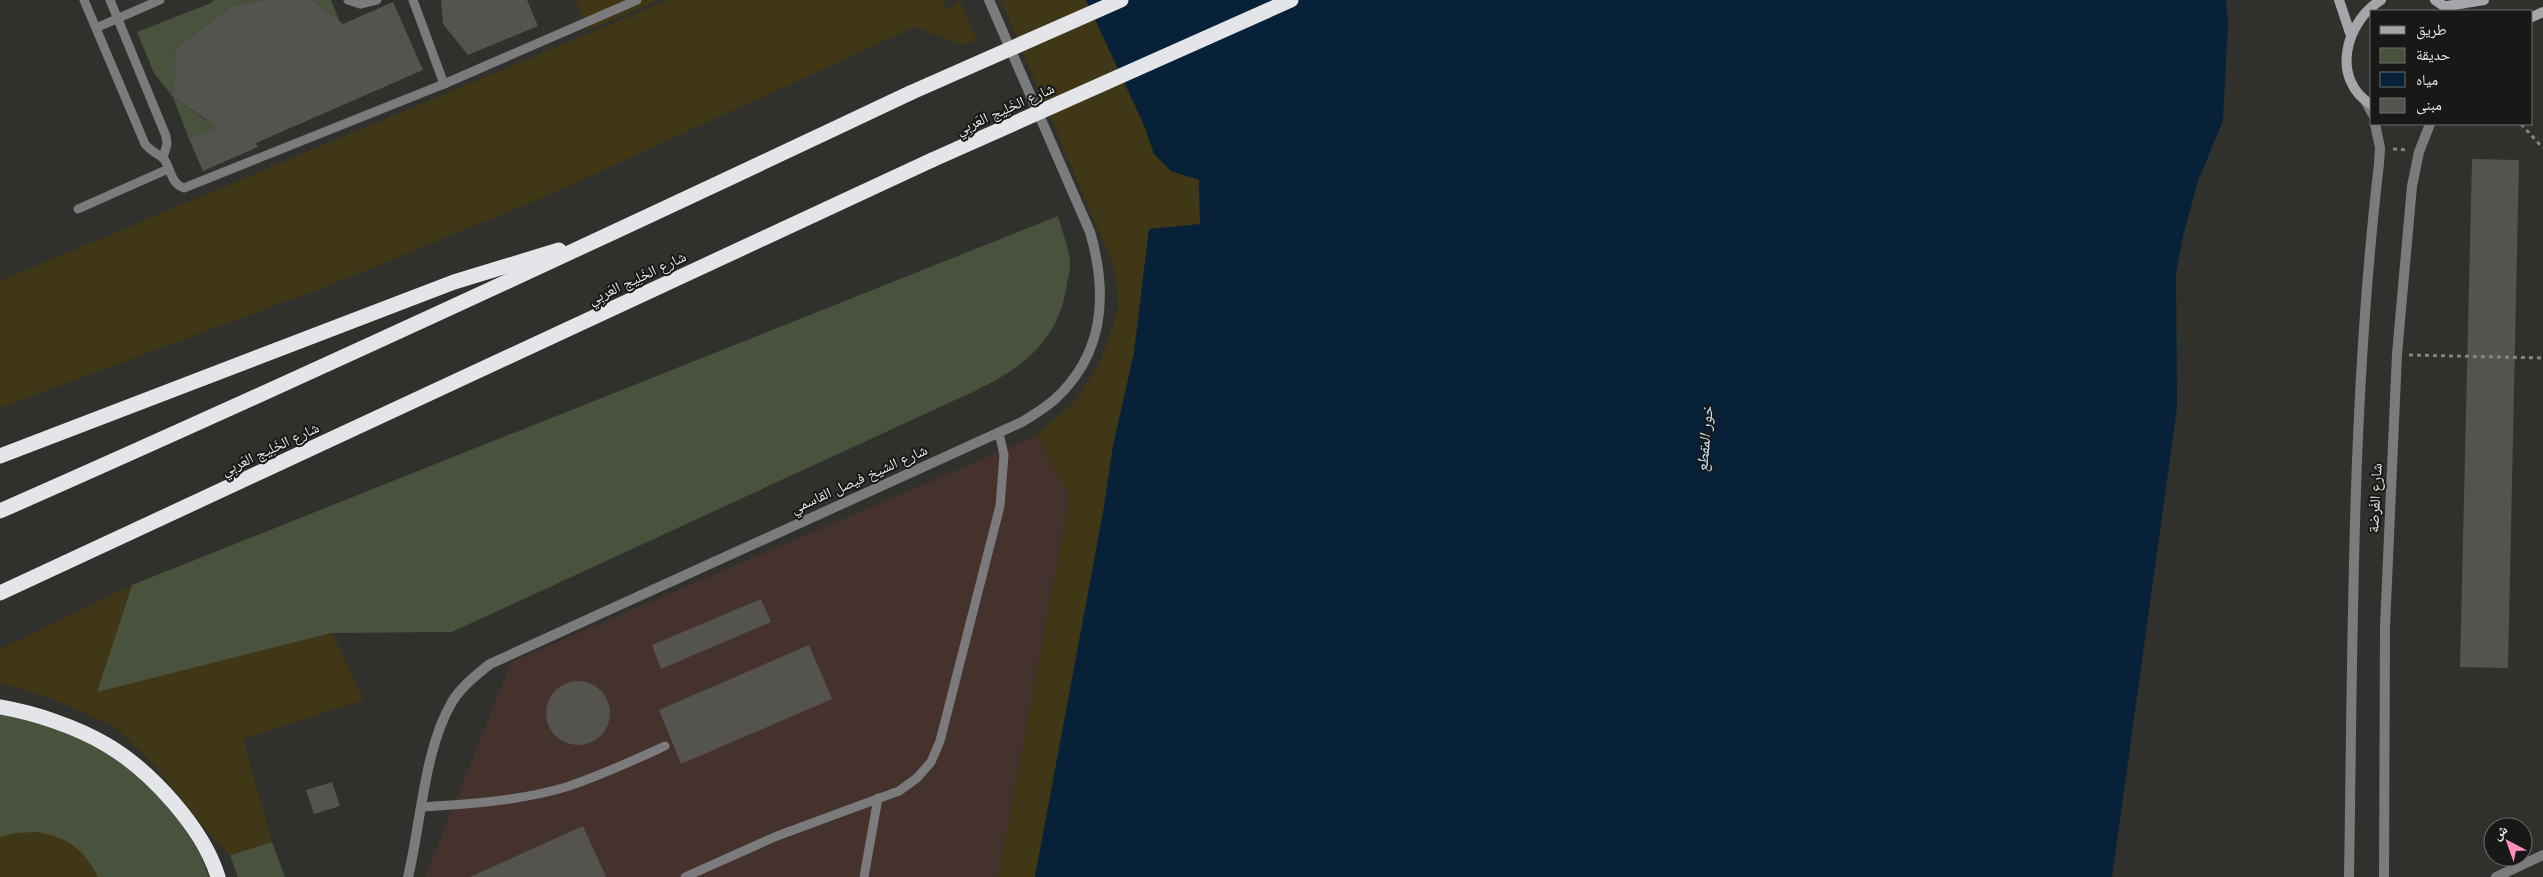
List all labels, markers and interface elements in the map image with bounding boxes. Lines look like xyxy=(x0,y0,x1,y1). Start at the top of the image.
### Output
legend xyxy=(2370,10,2533,125)
text: طريق xyxy=(2416,20,2447,40)
text: حديقة xyxy=(2416,45,2451,64)
text: مياه xyxy=(2416,70,2438,89)
street label: شارع الخَلِيج العَربِي xyxy=(953,78,1058,141)
text: مبنى xyxy=(2416,95,2442,115)
street label: شارع الخَلِيج العَربِي xyxy=(585,246,690,311)
water label: خور المقطع xyxy=(1691,404,1718,473)
street label: شارع الخَلِيج العَربِي xyxy=(218,417,323,482)
street label: شارع الشيخ فيصل القاسمي xyxy=(787,440,931,520)
street label: شارع الفَرضة xyxy=(2363,462,2387,533)
north arrow xyxy=(2483,817,2533,867)
text: ش xyxy=(2488,820,2511,844)

